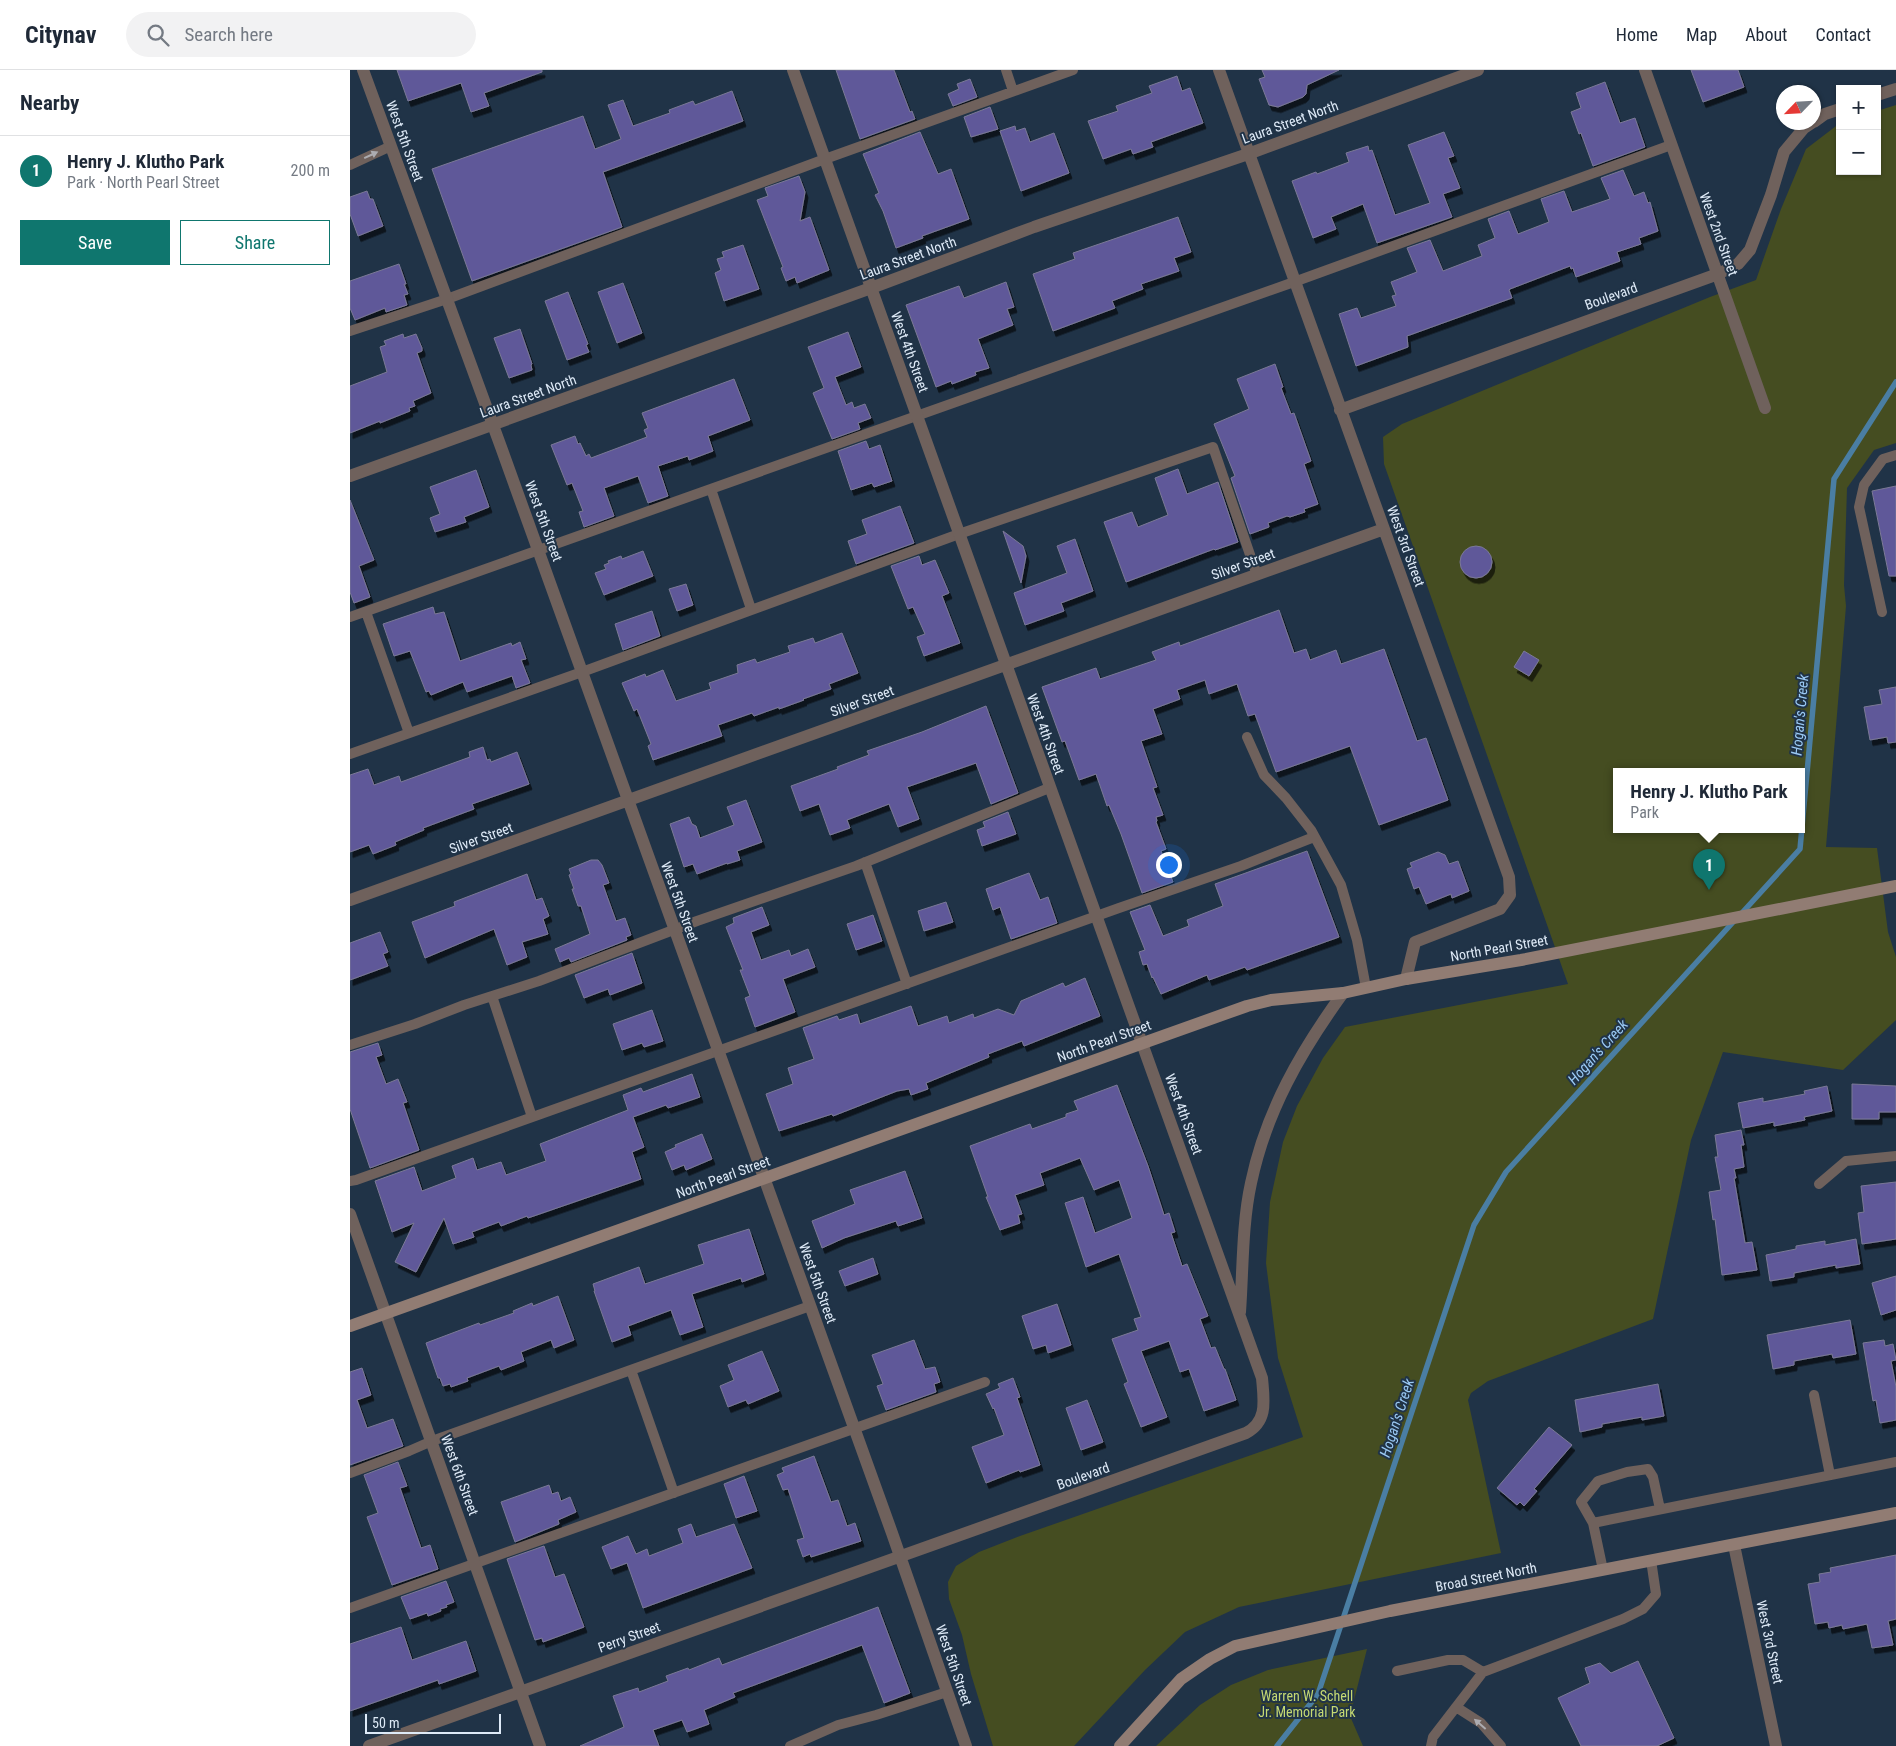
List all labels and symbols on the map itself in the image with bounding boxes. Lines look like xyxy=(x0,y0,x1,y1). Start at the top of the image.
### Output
north arrow xyxy=(1776,85,1821,130)
street label: Laura Street North xyxy=(1240,97,1340,147)
street label: West 5th Street xyxy=(383,99,427,183)
one-way arrow xyxy=(363,151,378,159)
street label: West 2nd Street xyxy=(1697,190,1741,278)
street label: Laura Street North xyxy=(858,233,958,283)
street label: Boulevard xyxy=(1583,279,1639,313)
street label: West 4th Street xyxy=(888,310,932,394)
street label: Laura Street North xyxy=(478,371,578,421)
street label: West 5th Street xyxy=(522,479,566,563)
street label: West 3rd Street xyxy=(1384,503,1428,589)
street label: Silver Street xyxy=(1209,545,1277,583)
water label: Hogan's Creek xyxy=(1787,673,1813,756)
street label: Silver Street xyxy=(828,682,896,720)
street label: West 4th Street xyxy=(1024,692,1068,776)
street label: Silver Street xyxy=(447,819,515,857)
pin: 1 xyxy=(1693,849,1725,890)
your location xyxy=(1156,852,1182,878)
street label: West 5th Street xyxy=(658,860,702,944)
street label: North Pearl Street xyxy=(1449,932,1549,964)
water label: Hogan's Creek xyxy=(1564,1015,1632,1088)
street label: North Pearl Street xyxy=(1055,1017,1153,1065)
street label: West 4th Street xyxy=(1162,1072,1206,1156)
street label: North Pearl Street xyxy=(674,1153,772,1201)
street label: West 5th Street xyxy=(796,1241,840,1325)
water label: Hogan's Creek xyxy=(1376,1376,1418,1460)
street label: West 6th Street xyxy=(438,1433,482,1517)
street label: Boulevard xyxy=(1055,1459,1111,1493)
street label: Broad Street North xyxy=(1434,1559,1538,1595)
street label: West 3rd Street xyxy=(1753,1599,1787,1685)
street label: Perry Street xyxy=(596,1618,662,1656)
street label: West 5th Street xyxy=(933,1622,975,1708)
park label: Warren W. Schell Jr. Memorial Park xyxy=(1258,1688,1356,1720)
scale bar xyxy=(365,1711,501,1734)
one-way arrow xyxy=(1474,1719,1487,1730)

